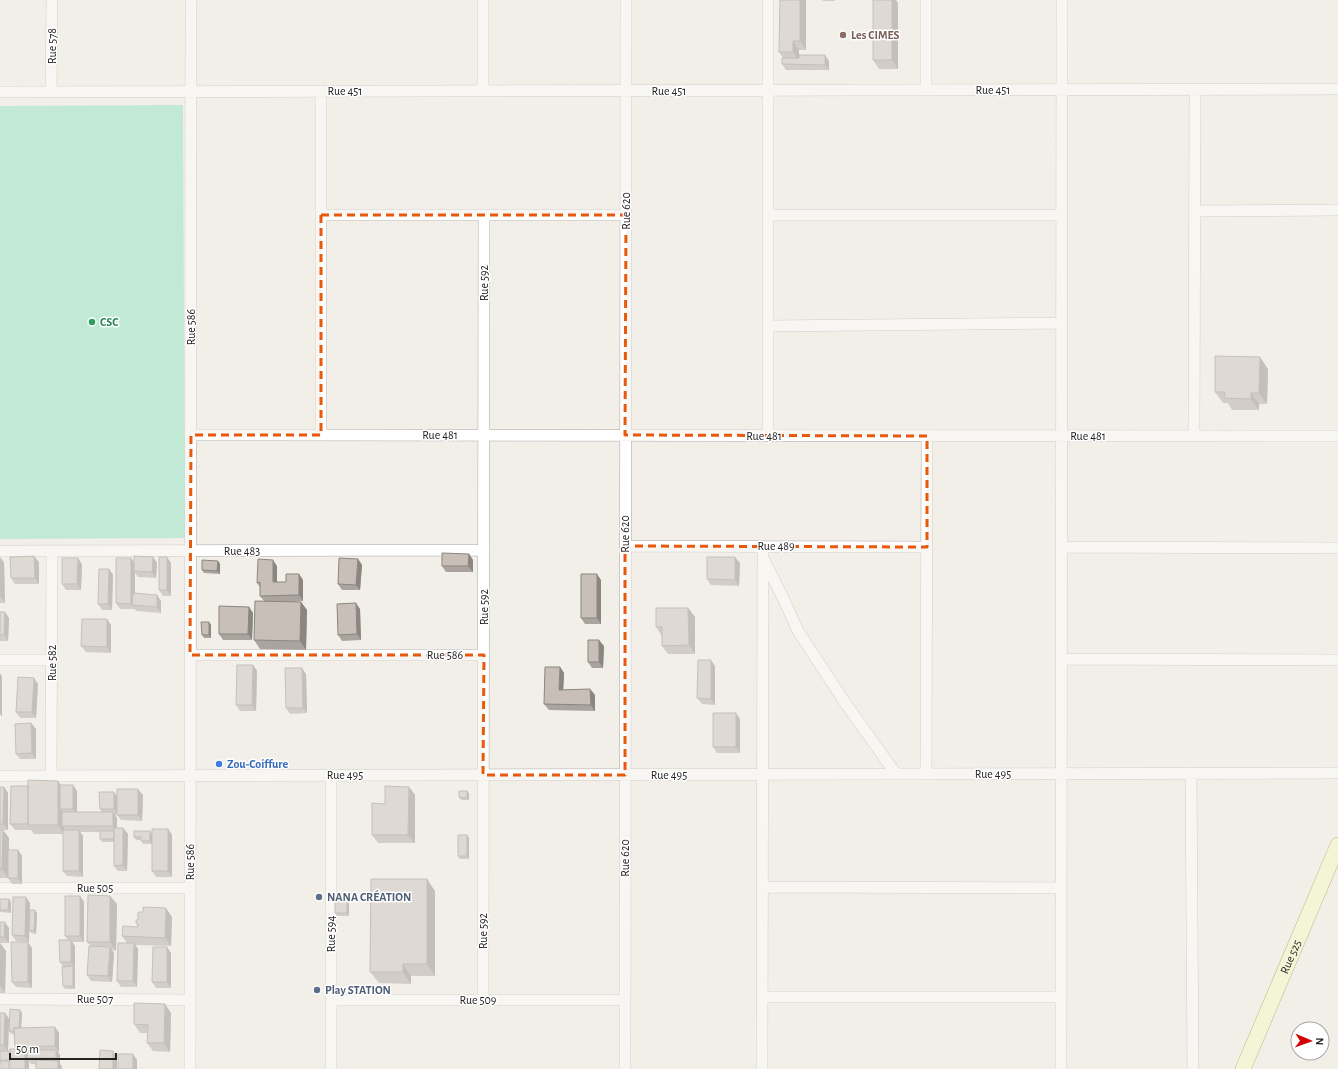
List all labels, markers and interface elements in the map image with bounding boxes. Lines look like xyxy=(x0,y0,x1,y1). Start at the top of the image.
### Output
street label: Rue 578 xyxy=(46,28,58,64)
place label: Les CIMES xyxy=(851,29,900,41)
marker: Les CIMES xyxy=(838,30,848,40)
street label: Rue 451 xyxy=(976,84,1010,96)
street label: Rue 451 xyxy=(328,85,362,97)
street label: Rue 451 xyxy=(652,85,686,97)
street label: Rue 620 xyxy=(620,192,632,230)
street label: Rue 592 xyxy=(478,264,490,301)
street label: Rue 586 xyxy=(185,308,197,345)
place label: CSC xyxy=(100,316,119,328)
marker: CSC xyxy=(87,317,97,327)
street label: Rue 481 xyxy=(422,429,458,441)
street label: Rue 481 xyxy=(746,430,782,442)
street label: Rue 481 xyxy=(1070,430,1106,442)
street label: Rue 620 xyxy=(619,515,631,553)
street label: Rue 489 xyxy=(757,540,795,552)
street label: Rue 483 xyxy=(224,545,260,557)
street label: Rue 592 xyxy=(478,588,490,625)
street label: Rue 582 xyxy=(46,644,58,681)
street label: Rue 586 xyxy=(427,649,464,661)
place label: Zou-Coiffure xyxy=(227,758,288,770)
marker: Zou-Coiffure xyxy=(214,759,224,769)
street label: Rue 495 xyxy=(975,768,1011,780)
street label: Rue 495 xyxy=(327,769,363,781)
street label: Rue 495 xyxy=(651,769,687,781)
street label: Rue 620 xyxy=(619,839,631,877)
street label: Rue 586 xyxy=(184,843,196,880)
street label: Rue 505 xyxy=(77,882,113,894)
place label: NANA CRÉATION xyxy=(327,889,411,903)
marker: NANA CRÉATION xyxy=(314,892,324,902)
street label: Rue 592 xyxy=(477,912,489,949)
street label: Rue 594 xyxy=(325,916,337,952)
street label: Rue 525 xyxy=(1278,938,1303,975)
place label: Play STATION xyxy=(325,984,391,997)
marker: Play STATION xyxy=(312,985,322,995)
street label: Rue 507 xyxy=(77,993,113,1005)
street label: Rue 509 xyxy=(459,994,497,1006)
north arrow xyxy=(1290,1021,1330,1061)
scale bar xyxy=(10,1035,116,1061)
text: N xyxy=(1314,1037,1325,1045)
text: 50 m xyxy=(16,1043,39,1055)

